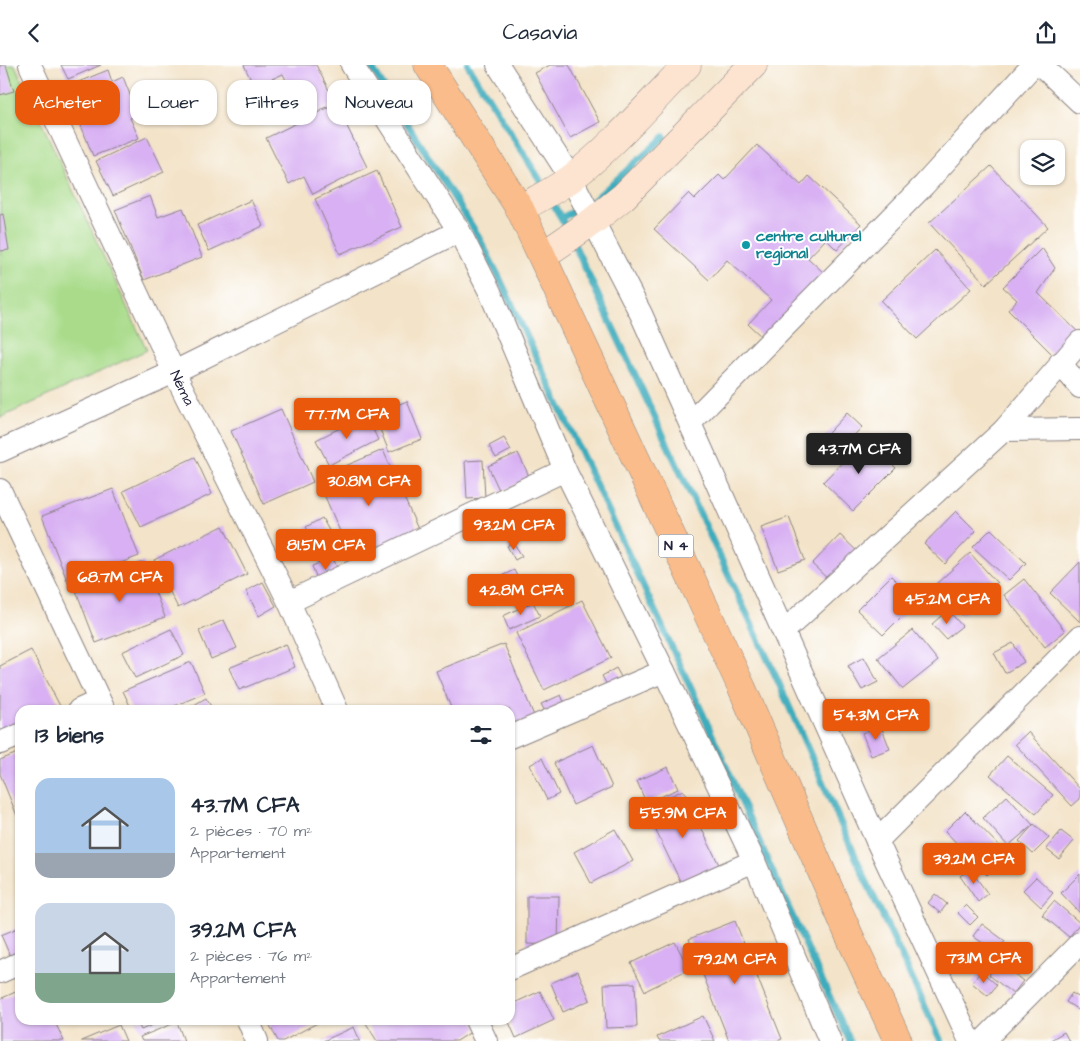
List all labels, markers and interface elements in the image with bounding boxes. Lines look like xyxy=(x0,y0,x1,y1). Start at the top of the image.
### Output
text: Casavia xyxy=(503,17,577,48)
icon: back xyxy=(20,19,48,47)
icon: share xyxy=(1032,19,1060,47)
chip: Acheter xyxy=(15,80,120,125)
chip: Louer xyxy=(130,80,217,125)
chip: Filtres xyxy=(227,80,317,125)
chip: Nouveau xyxy=(327,80,431,125)
map controls xyxy=(1020,140,1065,185)
button: layers xyxy=(1020,140,1065,185)
place label: centre culturel regional xyxy=(756,226,862,266)
marker: centre culturel regional xyxy=(740,239,752,251)
street label: Néma xyxy=(164,367,200,409)
pin: 77.7M CFA xyxy=(290,397,404,440)
text: 77.7M CFA xyxy=(305,403,389,425)
pin: 43.7M CFA xyxy=(802,433,916,475)
text: 43.7M CFA xyxy=(817,438,901,460)
pin: 30.8M CFA xyxy=(312,465,426,507)
text: 30.8M CFA xyxy=(327,470,411,492)
pin: 93.2M CFA xyxy=(457,509,571,551)
text: 93.2M CFA xyxy=(474,514,554,536)
pin: 81.5M CFA xyxy=(269,529,383,571)
text: 81.5M CFA xyxy=(287,534,365,556)
road number: N 4 xyxy=(658,535,694,557)
pin: 68.7M CFA xyxy=(63,561,177,603)
text: 68.7M CFA xyxy=(78,566,162,588)
pin: 42.8M CFA xyxy=(464,573,578,616)
text: 42.8M CFA xyxy=(479,579,563,601)
pin: 45.2M CFA xyxy=(890,583,1004,625)
text: 45.2M CFA xyxy=(904,588,990,610)
pin: 54.3M CFA xyxy=(819,699,933,741)
text: 54.3M CFA xyxy=(834,704,918,726)
text: 13 biens xyxy=(35,721,104,750)
icon: filters xyxy=(467,721,495,749)
text: 43.7M CFA xyxy=(190,791,300,820)
pin: 55.9M CFA xyxy=(626,797,740,839)
icon: home xyxy=(75,798,135,858)
text: 55.9M CFA xyxy=(640,802,726,824)
text: 2 pièces · 70 m² xyxy=(190,820,312,842)
text: Appartement xyxy=(190,842,286,864)
pin: 39.2M CFA xyxy=(917,843,1031,885)
text: 39.2M CFA xyxy=(934,848,1014,870)
text: 39.2M CFA xyxy=(190,916,296,945)
icon: home xyxy=(75,923,135,983)
pin: 73.1M CFA xyxy=(927,941,1041,984)
pin: 79.2M CFA xyxy=(678,943,792,985)
text: 2 pièces · 76 m² xyxy=(190,945,312,967)
text: 73.1M CFA xyxy=(947,947,1021,969)
text: 79.2M CFA xyxy=(694,948,776,970)
text: Appartement xyxy=(190,967,286,989)

